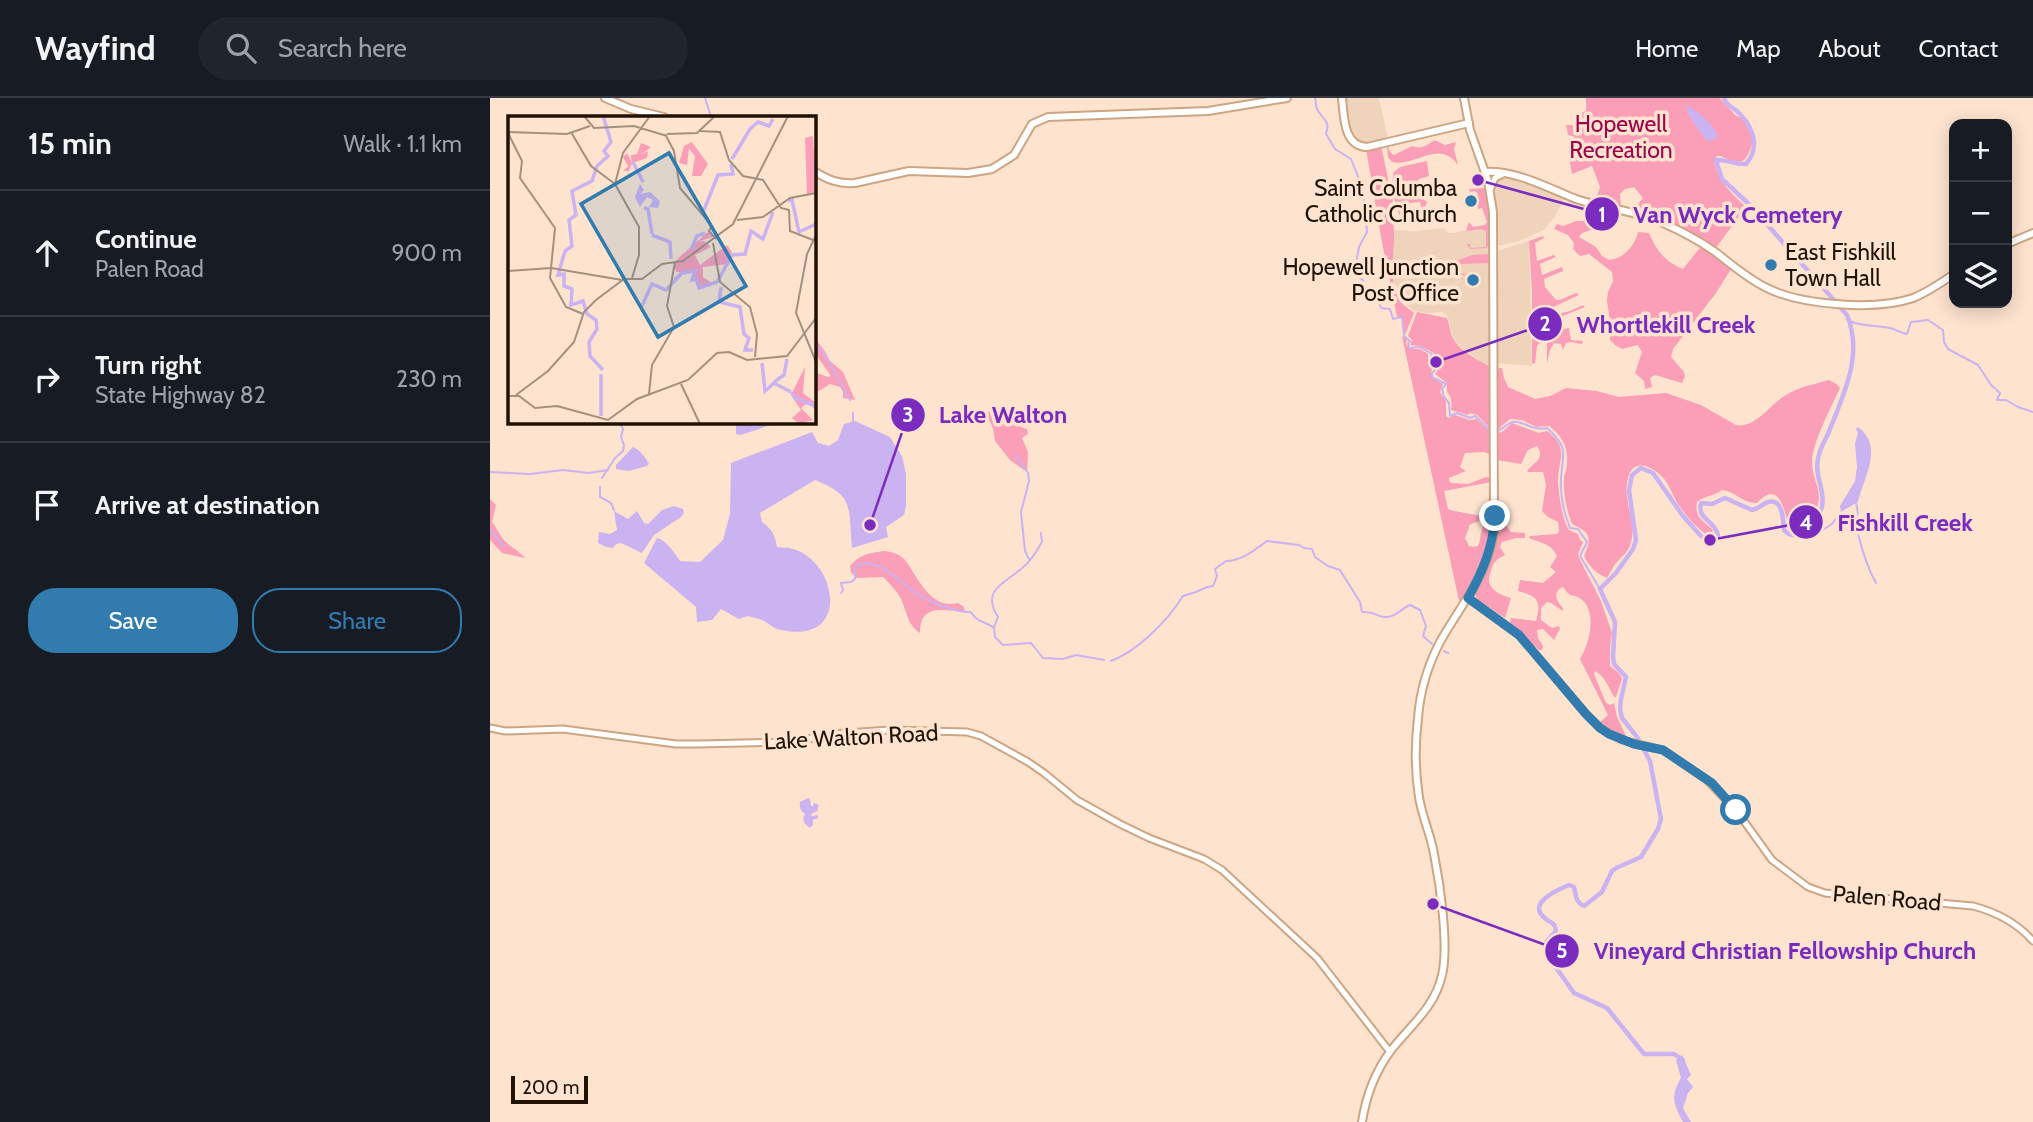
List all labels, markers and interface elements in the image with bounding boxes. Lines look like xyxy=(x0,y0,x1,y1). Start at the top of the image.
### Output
search box xyxy=(198,17,688,80)
text: Wayfind xyxy=(35,28,156,68)
icon: search xyxy=(222,29,260,67)
text: Search here xyxy=(278,32,407,64)
text: Home xyxy=(1635,34,1698,63)
text: Map xyxy=(1736,34,1781,63)
text: About xyxy=(1819,34,1881,63)
text: Contact xyxy=(1919,34,1998,63)
park label: Hopewell Recreation xyxy=(1569,110,1673,164)
inset map xyxy=(508,116,816,424)
map controls xyxy=(1949,119,2012,308)
button: + xyxy=(1949,119,2012,182)
text: 15 min xyxy=(28,125,112,162)
text: Walk · 1.1 km xyxy=(343,130,462,158)
place label: Saint Columba Catholic Church xyxy=(1305,174,1457,228)
button: − xyxy=(1949,182,2012,245)
callout: Van Wyck Cemetery xyxy=(1584,192,1857,237)
marker: Saint Columba Catholic Church xyxy=(1463,193,1479,209)
text: Van Wyck Cemetery xyxy=(1633,200,1843,229)
text: 1 xyxy=(1598,202,1606,227)
text: Continue xyxy=(95,223,197,255)
icon: ahead xyxy=(28,234,66,272)
place label: East Fishkill Town Hall xyxy=(1785,238,1897,292)
text: 900 m xyxy=(391,239,462,267)
button: layers xyxy=(1949,245,2012,308)
place label: Hopewell Junction Post Office xyxy=(1282,253,1459,307)
text: Palen Road xyxy=(95,255,204,283)
marker: East Fishkill Town Hall xyxy=(1763,257,1779,273)
marker: Hopewell Junction Post Office xyxy=(1465,272,1481,288)
callout: Whortlekill Creek xyxy=(1528,302,1770,347)
text: Whortlekill Creek xyxy=(1577,310,1756,339)
text: 2 xyxy=(1539,311,1551,336)
text: Turn right xyxy=(95,349,201,381)
icon: right xyxy=(28,360,66,398)
text: 230 m xyxy=(396,365,462,393)
text: State Highway 82 xyxy=(95,381,266,409)
callout: Lake Walton xyxy=(890,392,1082,437)
text: Lake Walton xyxy=(939,400,1067,429)
text: 3 xyxy=(902,402,914,427)
icon: arrive xyxy=(28,486,66,524)
text: Arrive at destination xyxy=(95,489,320,521)
route end xyxy=(1479,500,1510,531)
callout: Fishkill Creek xyxy=(1788,500,1987,545)
text: Fishkill Creek xyxy=(1837,508,1973,537)
text: 4 xyxy=(1799,510,1813,535)
button: Save xyxy=(28,588,238,653)
button: Share xyxy=(252,588,462,653)
street label: Lake Walton Road xyxy=(763,718,939,756)
route start xyxy=(1720,794,1751,825)
street label: Palen Road xyxy=(1832,879,1942,917)
callout: Vineyard Christian Fellowship Church xyxy=(1544,928,1990,973)
text: Vineyard Christian Fellowship Church xyxy=(1594,936,1976,965)
text: 5 xyxy=(1556,938,1568,963)
scale bar xyxy=(511,1073,588,1105)
text: 200 m xyxy=(522,1076,579,1099)

